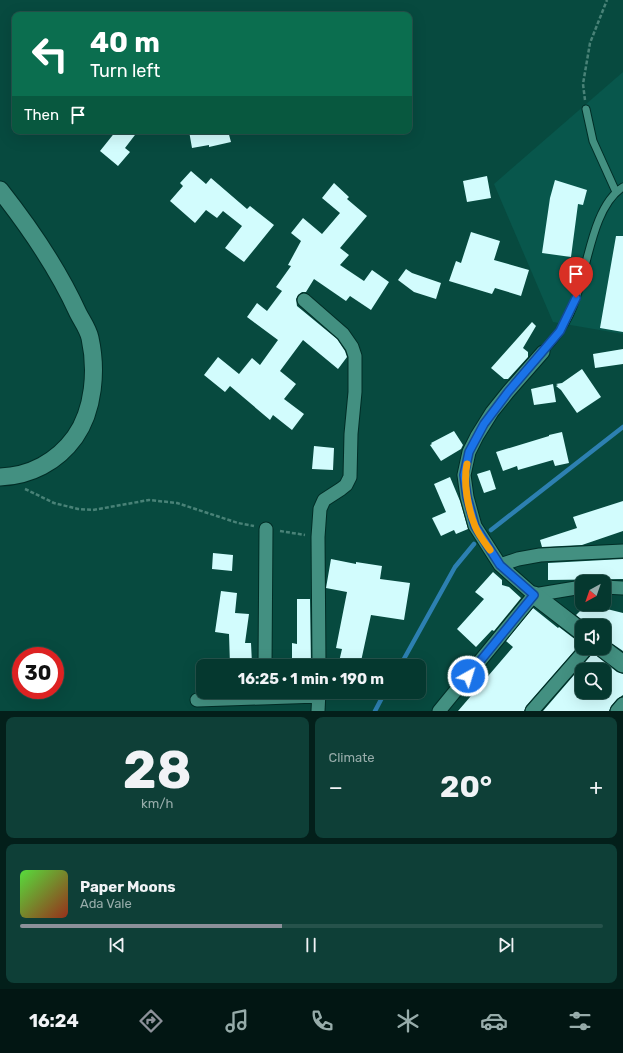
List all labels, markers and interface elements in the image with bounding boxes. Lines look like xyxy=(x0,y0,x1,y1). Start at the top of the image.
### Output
text: 40 m xyxy=(90,26,160,59)
icon: left xyxy=(24,28,76,80)
text: Turn left xyxy=(90,60,160,82)
icon: arrive xyxy=(67,104,89,126)
text: Then xyxy=(24,106,59,124)
pin xyxy=(559,257,593,298)
icon: arrive xyxy=(565,263,587,285)
north arrow xyxy=(575,575,611,611)
map controls xyxy=(575,575,611,699)
button: sound xyxy=(575,619,611,655)
speed limit sign: 30 xyxy=(12,647,64,699)
position arrow xyxy=(447,655,489,697)
button: search xyxy=(575,663,611,699)
text: 16:25 · 1 min · 190 m xyxy=(238,670,384,688)
text: 28 xyxy=(123,739,192,801)
text: Climate xyxy=(329,750,375,765)
text: 20° xyxy=(440,769,492,805)
text: − xyxy=(329,774,343,801)
text: + xyxy=(589,774,603,801)
text: km/h xyxy=(141,796,173,811)
text: Paper Moons xyxy=(80,878,176,896)
text: Ada Vale xyxy=(80,896,132,911)
icon: previous xyxy=(106,934,128,956)
icon: pause xyxy=(300,934,322,956)
icon: next xyxy=(495,934,517,956)
icon: directions xyxy=(137,1007,165,1035)
icon: music xyxy=(223,1007,251,1035)
icon: phone xyxy=(308,1007,336,1035)
icon: climate xyxy=(394,1007,422,1035)
icon: car xyxy=(480,1007,508,1035)
icon: filters xyxy=(566,1007,594,1035)
text: 16:24 xyxy=(29,1010,79,1032)

